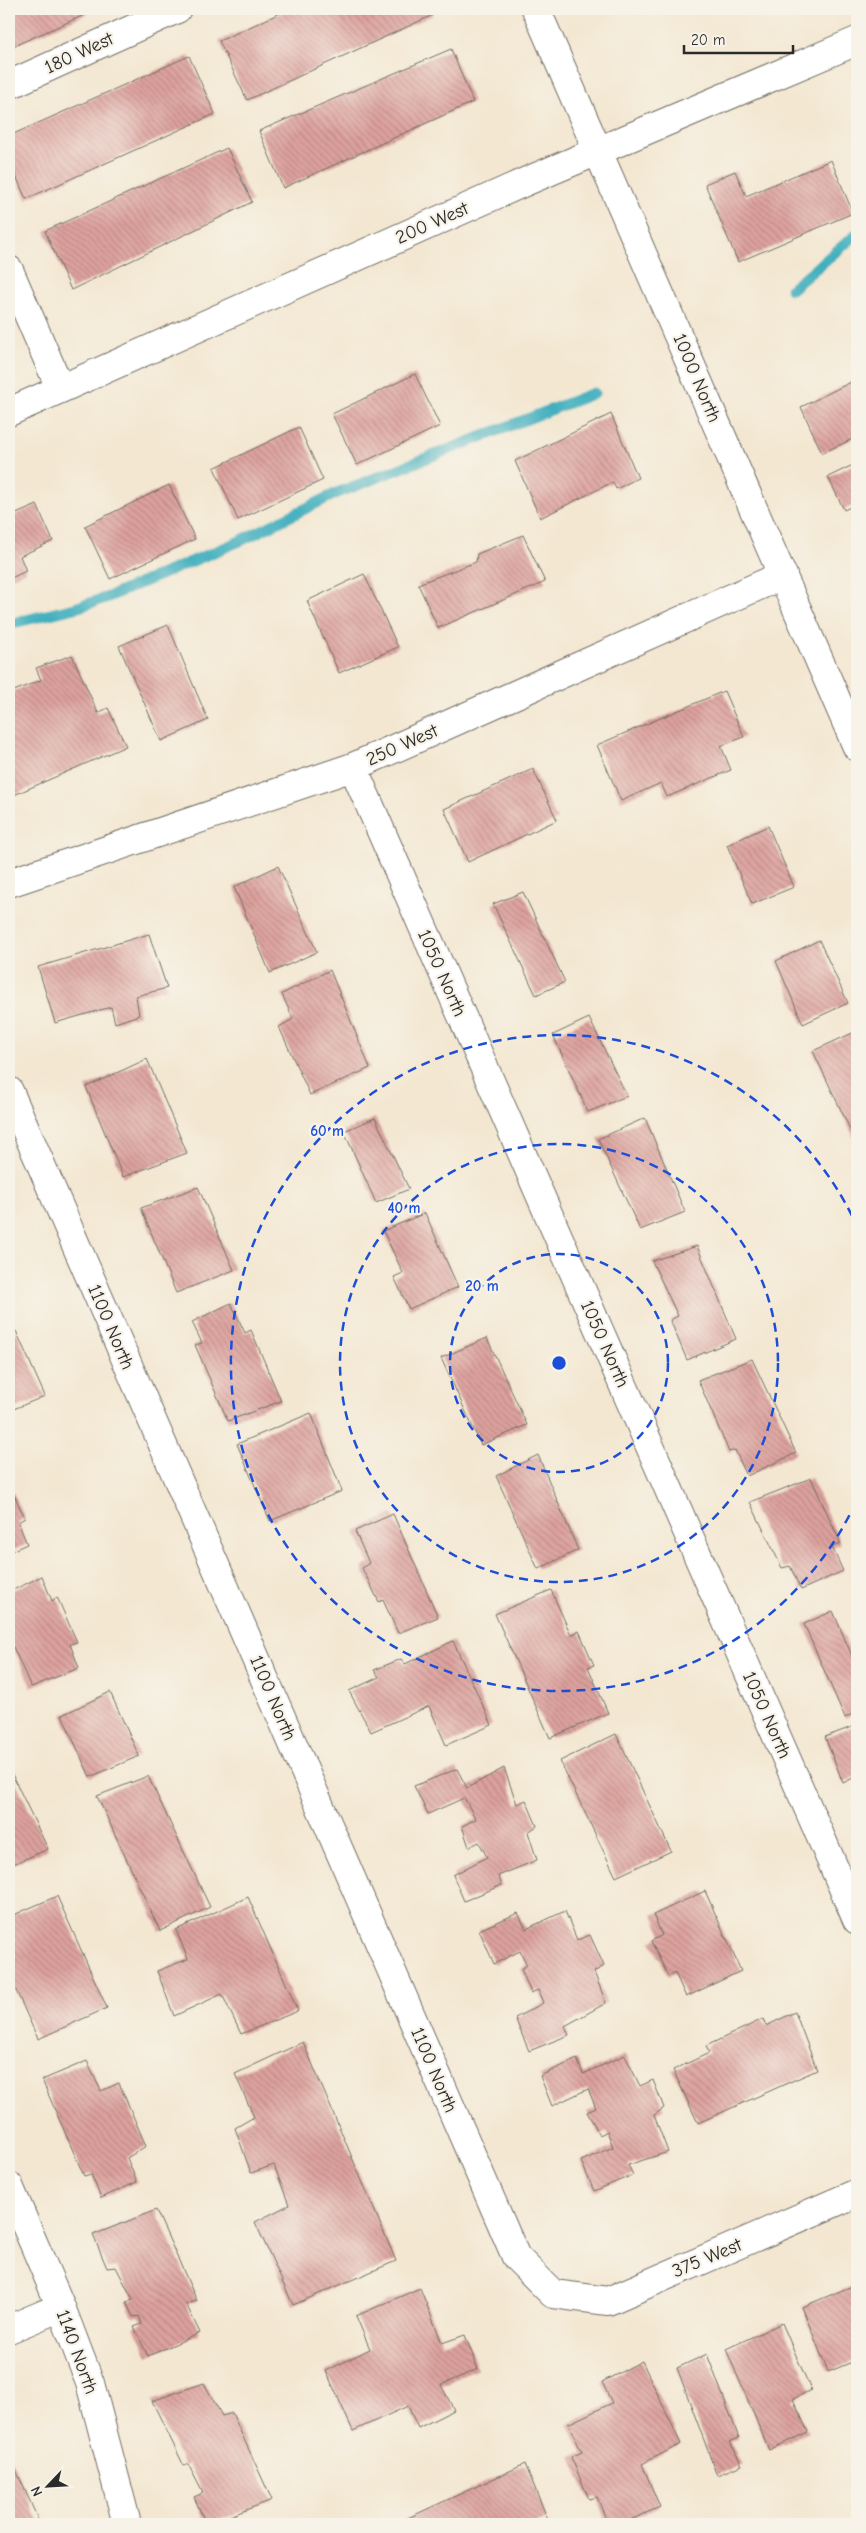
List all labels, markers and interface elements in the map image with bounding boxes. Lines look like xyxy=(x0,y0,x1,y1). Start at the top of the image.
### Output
scale bar xyxy=(684,22,792,54)
street label: 180 West xyxy=(41,27,117,78)
text: 20 m xyxy=(691,31,725,49)
street label: 200 West xyxy=(392,197,472,249)
street label: 1000 North xyxy=(668,330,726,426)
street label: 250 West xyxy=(363,719,442,771)
street label: 1050 North xyxy=(413,926,471,1020)
text: 60 m xyxy=(310,1122,344,1140)
text: 40 m xyxy=(388,1199,421,1217)
text: 20 m xyxy=(465,1277,499,1295)
street label: 1100 North xyxy=(83,1281,139,1373)
street label: 1050 North xyxy=(576,1297,634,1391)
centre of rings xyxy=(550,1354,568,1372)
street label: 1100 North xyxy=(245,1652,301,1744)
street label: 1050 North xyxy=(738,1668,796,1762)
street label: 1100 North xyxy=(406,2024,462,2116)
street label: 375 West xyxy=(669,2233,746,2282)
street label: 1140 North xyxy=(52,2307,102,2397)
north arrow xyxy=(22,2460,72,2510)
text: N xyxy=(27,2484,46,2499)

